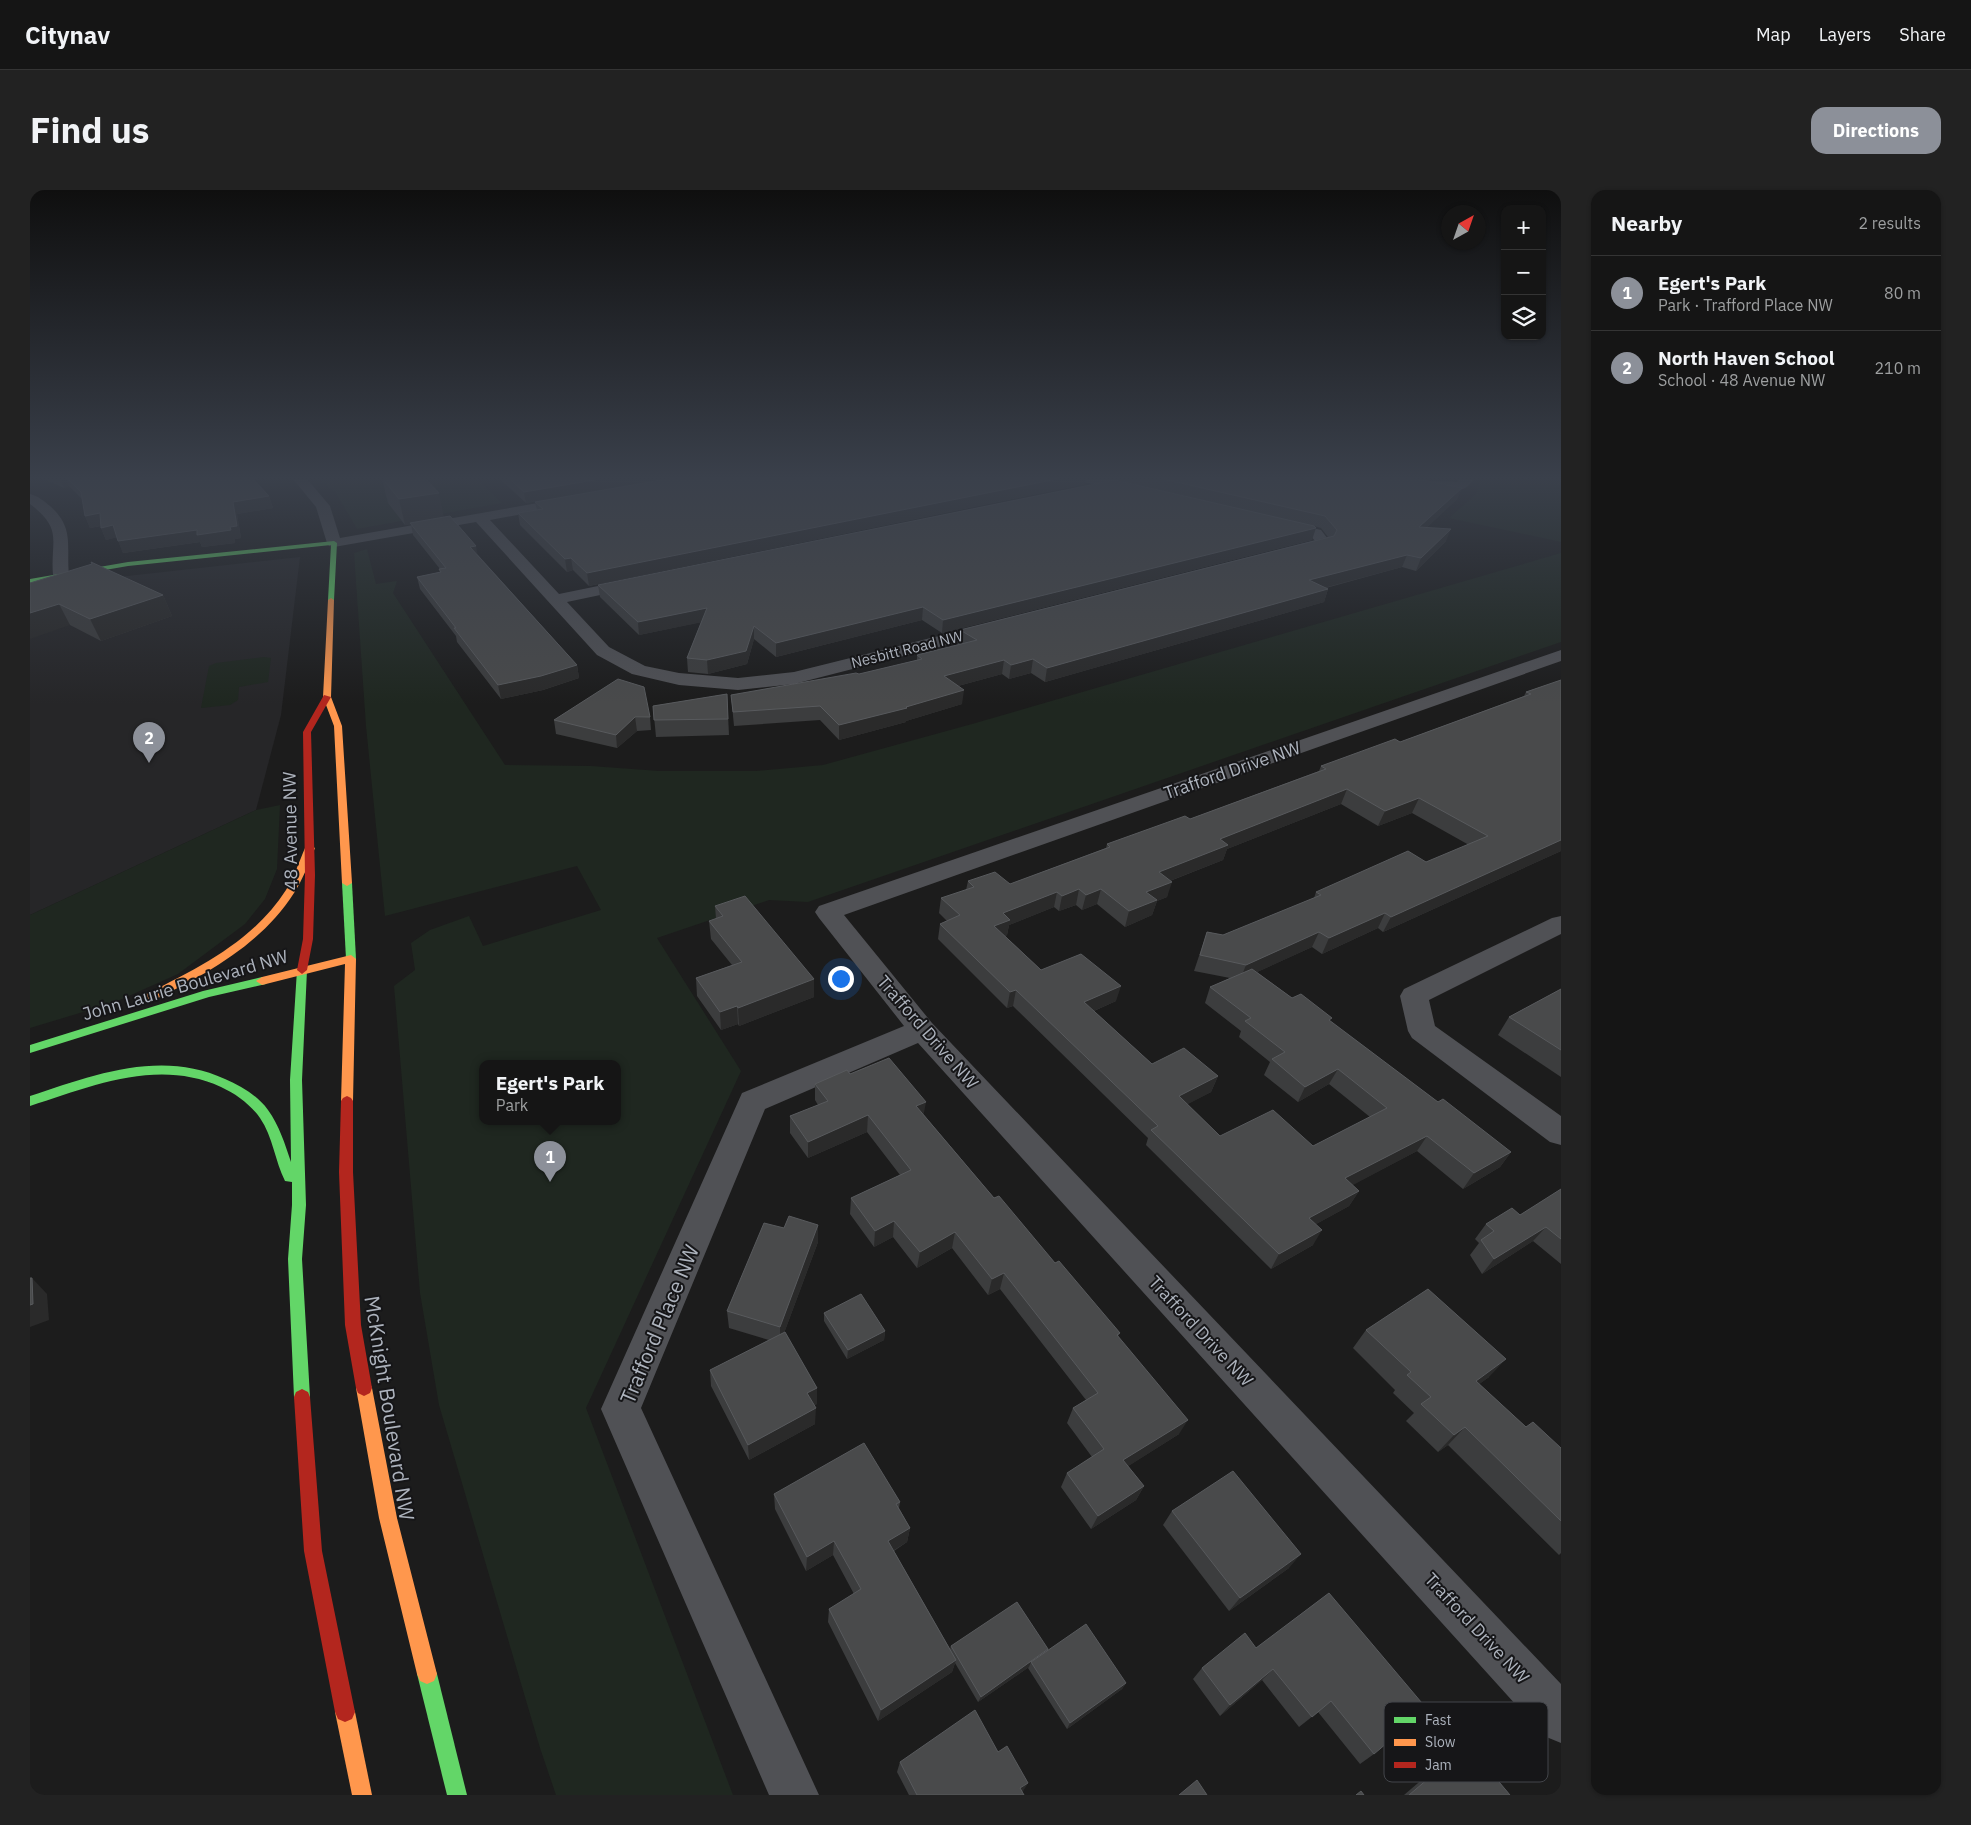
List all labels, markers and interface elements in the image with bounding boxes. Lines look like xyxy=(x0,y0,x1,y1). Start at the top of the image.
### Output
text: Citynav xyxy=(25,19,110,51)
text: Map xyxy=(1756,23,1791,46)
text: Layers xyxy=(1819,23,1871,46)
text: Share xyxy=(1899,23,1946,46)
text: Find us xyxy=(30,107,149,153)
button: Directions xyxy=(1811,107,1941,154)
north arrow xyxy=(1441,205,1486,250)
map controls xyxy=(1501,205,1546,340)
button: + xyxy=(1501,205,1546,250)
text: Nearby xyxy=(1611,209,1682,237)
text: 2 results xyxy=(1858,213,1921,233)
button: − xyxy=(1501,250,1546,295)
text: Egert's Park xyxy=(1658,271,1766,295)
text: 1 xyxy=(1622,283,1632,303)
text: 80 m xyxy=(1884,283,1921,303)
button: layers xyxy=(1501,295,1546,340)
text: Park · Trafford Place NW xyxy=(1658,295,1833,315)
text: North Haven School xyxy=(1658,346,1834,370)
text: 2 xyxy=(1622,358,1632,378)
text: 210 m xyxy=(1874,358,1921,378)
text: School · 48 Avenue NW xyxy=(1658,370,1825,390)
street label: Nesbitt Road NW xyxy=(849,626,965,672)
pin: 2 xyxy=(133,722,165,763)
street label: Trafford Drive NW xyxy=(1161,736,1303,804)
street label: 48 Avenue NW xyxy=(277,771,303,891)
street label: John Laurie Boulevard NW xyxy=(79,945,291,1025)
your location xyxy=(828,966,854,992)
street label: Trafford Drive NW xyxy=(872,970,984,1094)
popup xyxy=(479,1060,621,1125)
text: Egert's Park xyxy=(496,1071,604,1095)
text: Park xyxy=(496,1095,528,1115)
pin: 1 xyxy=(534,1141,566,1182)
street label: Trafford Place NW xyxy=(613,1240,705,1408)
street label: Trafford Drive NW xyxy=(1144,1271,1258,1391)
street label: McKnight Boulevard NW xyxy=(358,1294,422,1523)
street label: Trafford Drive NW xyxy=(1420,1568,1534,1688)
legend xyxy=(1384,1702,1548,1782)
text: Fast xyxy=(1425,1711,1451,1729)
text: Slow xyxy=(1425,1733,1456,1751)
text: Jam xyxy=(1425,1756,1452,1774)

